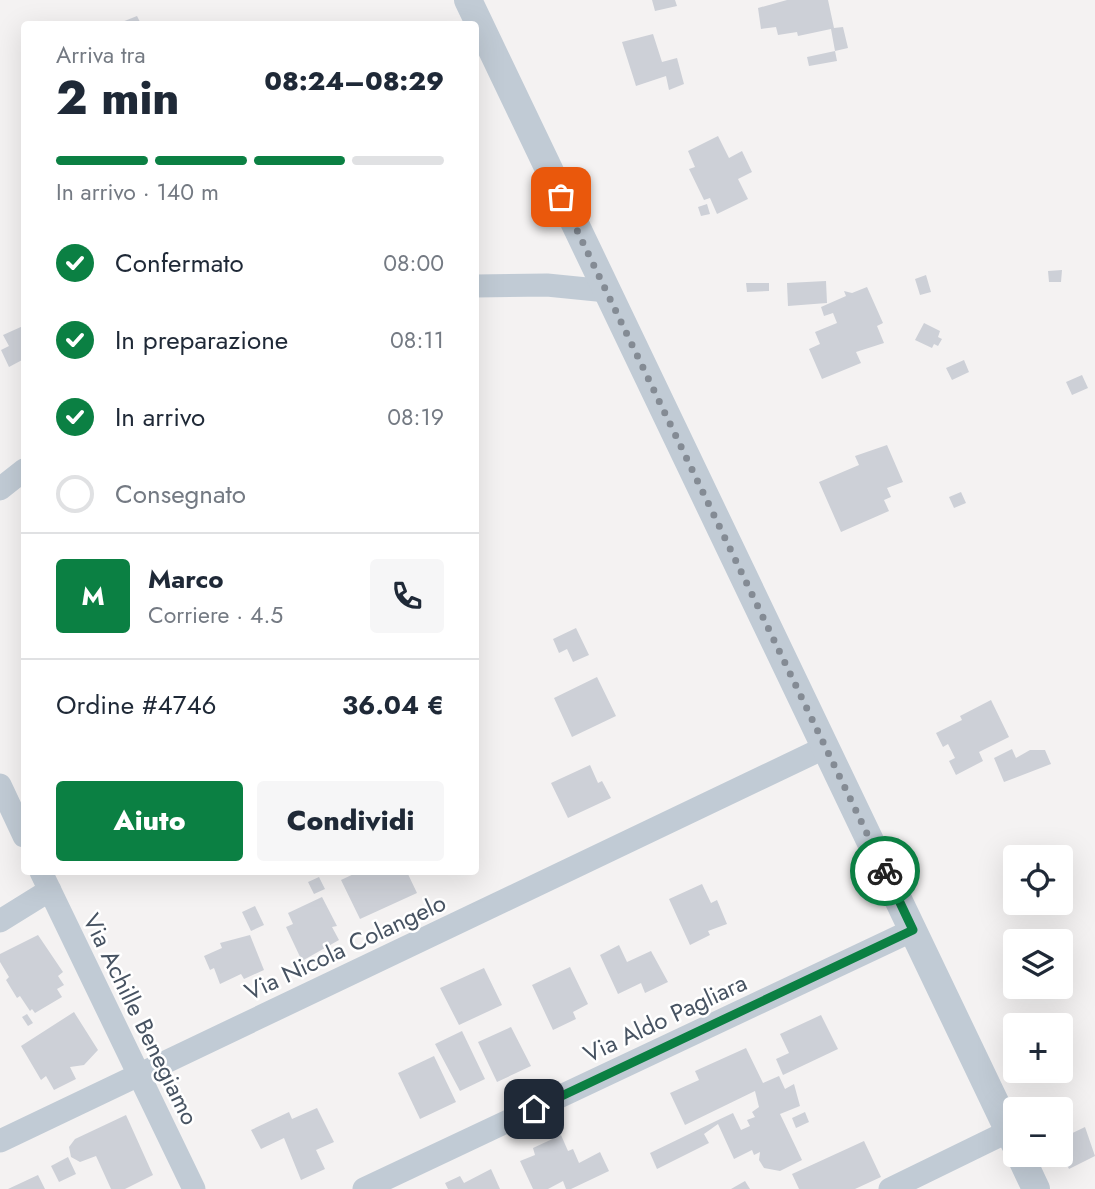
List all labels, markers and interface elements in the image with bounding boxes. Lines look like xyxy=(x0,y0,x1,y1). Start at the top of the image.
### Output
text: Arriva tra xyxy=(56,38,146,72)
text: 08:24–08:29 xyxy=(264,62,444,100)
text: 2 min xyxy=(56,65,180,131)
pin xyxy=(531,167,591,227)
text: In arrivo · 140 m xyxy=(56,175,219,209)
icon: bag xyxy=(542,178,580,216)
icon: check xyxy=(56,244,94,282)
text: Confermato xyxy=(115,244,244,282)
text: 08:00 xyxy=(383,246,444,280)
icon: check xyxy=(56,321,94,359)
text: In preparazione xyxy=(115,321,288,359)
text: 08:11 xyxy=(390,323,444,357)
icon: check xyxy=(56,398,94,436)
text: In arrivo xyxy=(115,398,205,436)
text: 08:19 xyxy=(387,400,444,434)
text: Consegnato xyxy=(115,475,246,513)
button: phone xyxy=(370,559,444,633)
text: Marco xyxy=(148,560,224,598)
text: M xyxy=(81,577,105,615)
text: Corriere · 4.5 xyxy=(148,598,283,632)
text: Ordine #4746 xyxy=(56,686,217,724)
text: 36.04 € xyxy=(342,686,444,724)
button: Aiuto xyxy=(56,781,243,861)
button: Condividi xyxy=(257,781,444,861)
courier xyxy=(850,836,920,906)
map controls xyxy=(1003,845,1073,1167)
button: locate xyxy=(1003,845,1073,915)
icon: bike xyxy=(866,852,904,890)
street label: Via Nicola Colangelo xyxy=(239,885,451,1009)
street label: Via Achille Benegiamo xyxy=(75,907,207,1131)
button: layers xyxy=(1003,929,1073,999)
street label: Via Aldo Pagliara xyxy=(577,965,753,1071)
button: + xyxy=(1003,1013,1073,1083)
pin xyxy=(504,1079,564,1139)
icon: home xyxy=(515,1090,553,1128)
button: − xyxy=(1003,1097,1073,1167)

